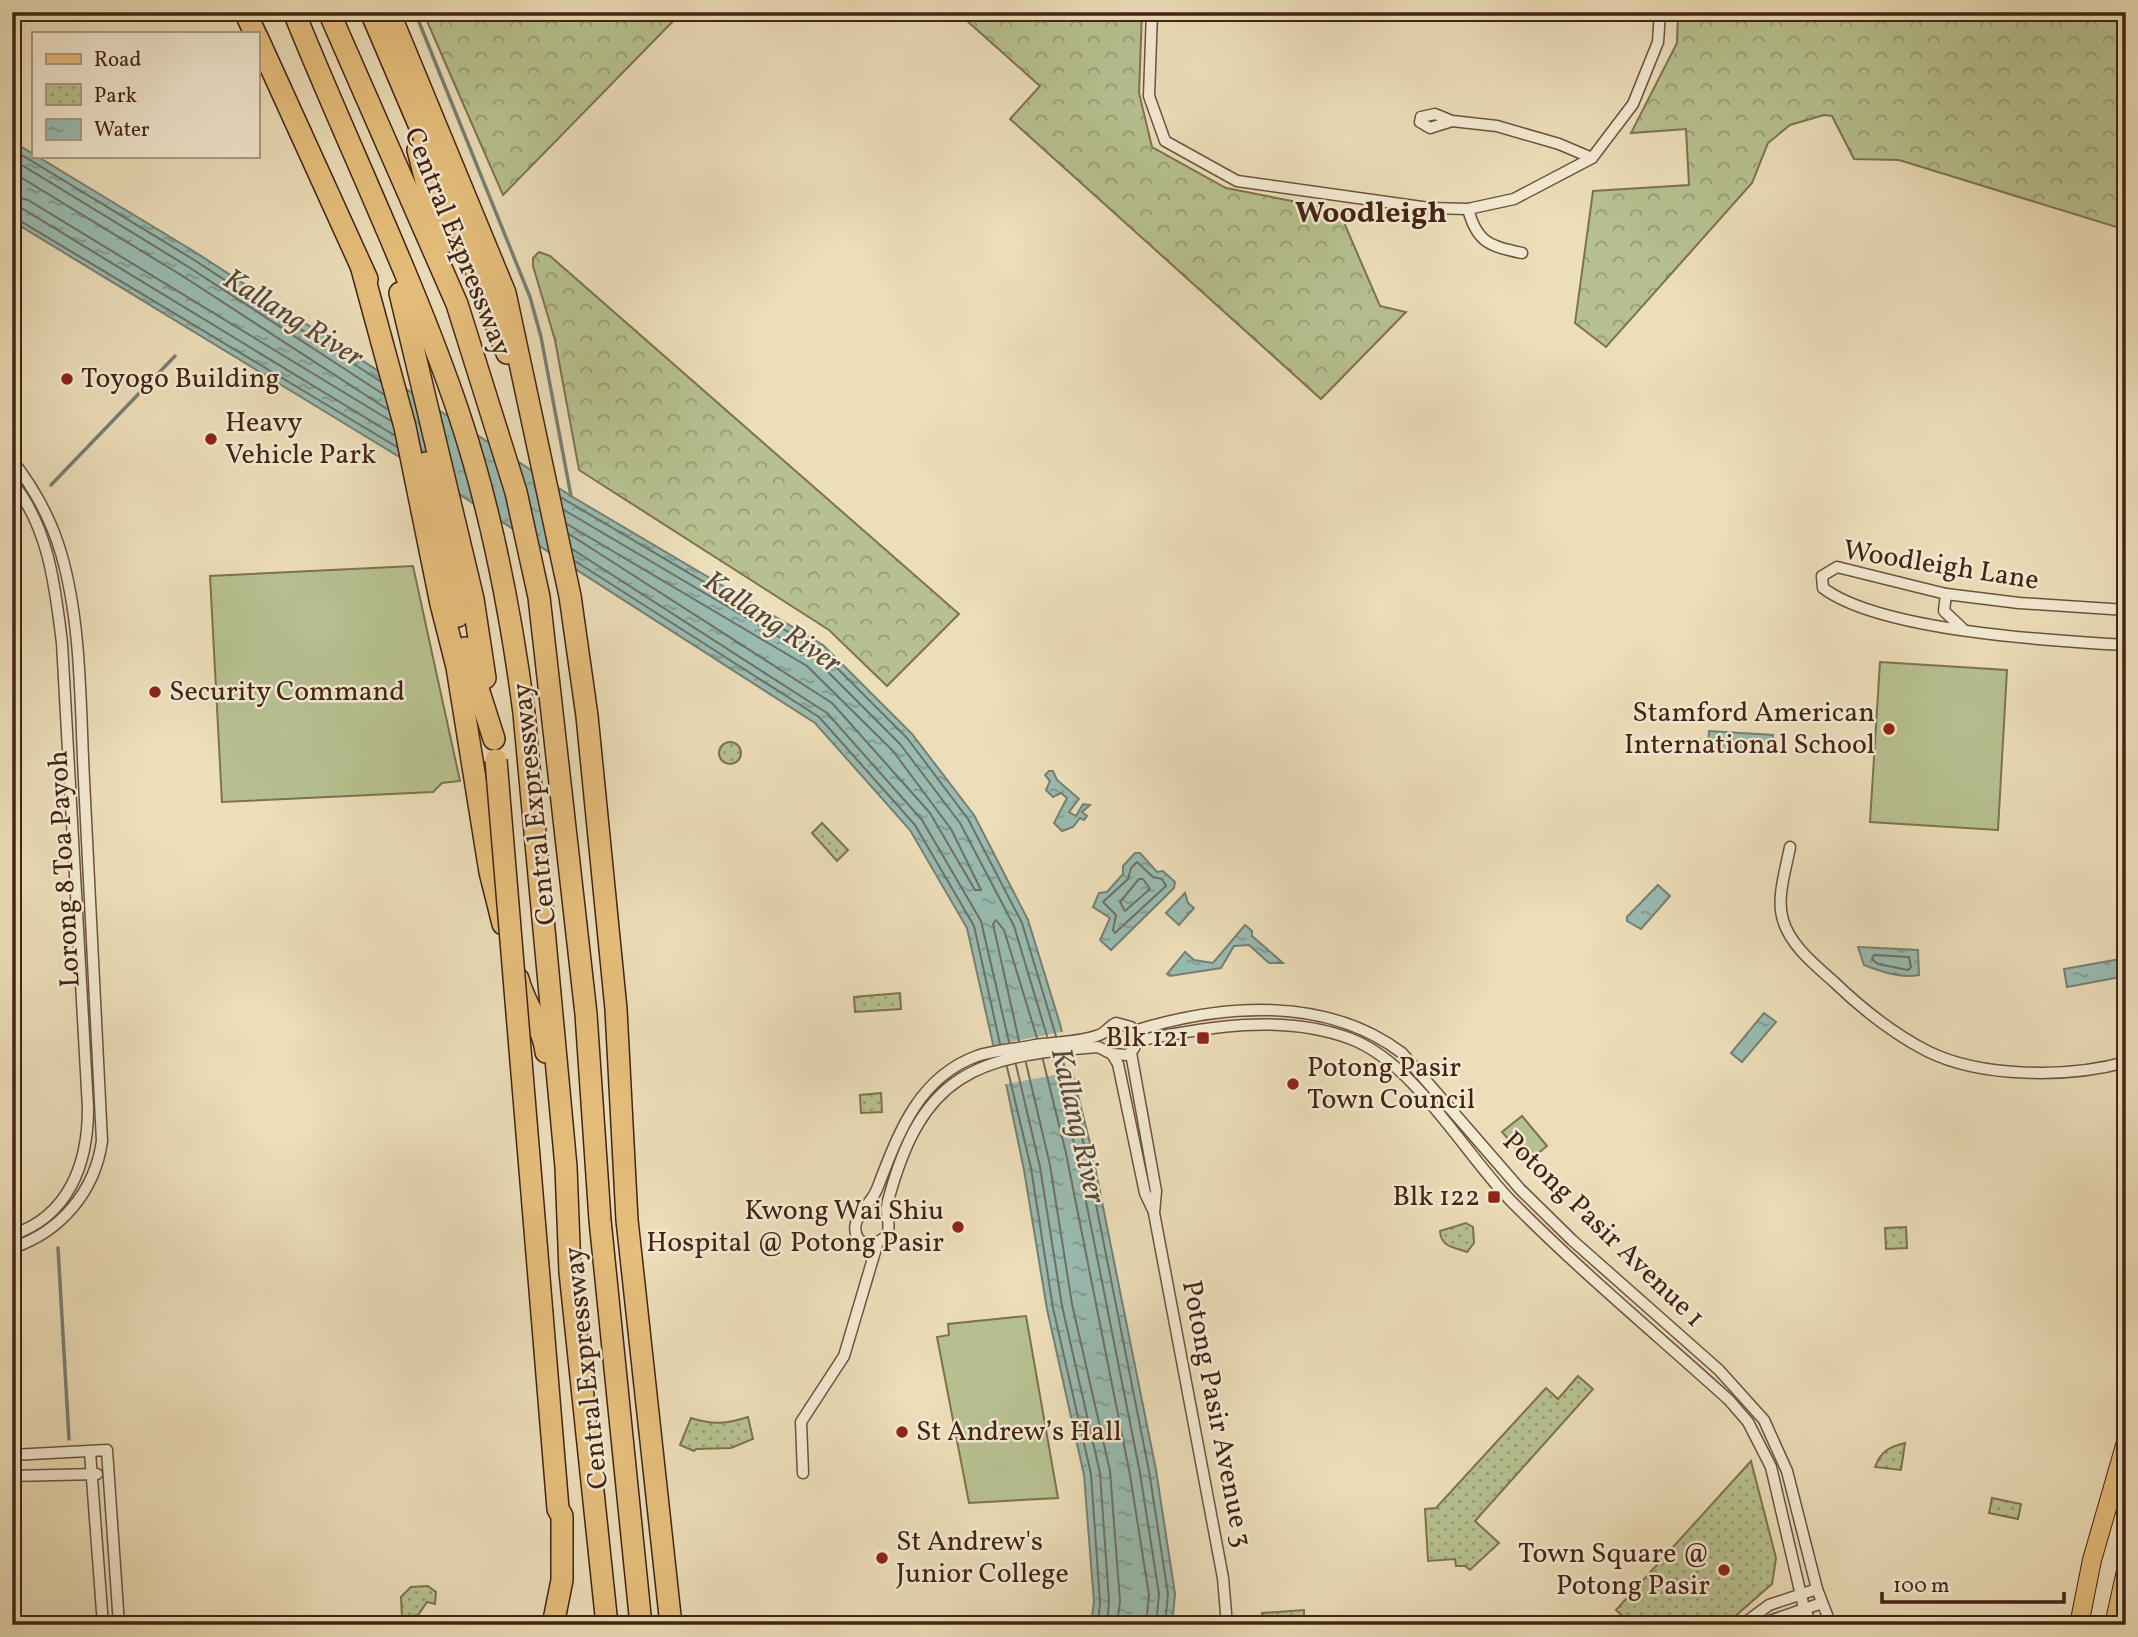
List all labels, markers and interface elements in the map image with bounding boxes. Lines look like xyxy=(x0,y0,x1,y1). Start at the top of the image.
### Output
legend xyxy=(32,32,259,158)
text: Road xyxy=(94,46,141,75)
text: Park xyxy=(94,82,137,111)
text: Water xyxy=(94,116,150,145)
street label: Central Expressway xyxy=(393,122,521,362)
district label: Woodleigh xyxy=(1295,193,1447,235)
water label: Kallang River xyxy=(215,259,372,379)
place label: Toyogo Building xyxy=(81,360,280,399)
marker: Toyogo Building xyxy=(59,371,75,387)
place label: Heavy Vehicle Park xyxy=(225,404,376,475)
marker: Heavy Vehicle Park xyxy=(203,431,219,447)
street label: Woodleigh Lane xyxy=(1840,531,2042,601)
water label: Kallang River xyxy=(695,561,850,685)
place label: Security Command xyxy=(169,673,405,712)
street label: Central Expressway xyxy=(503,681,567,927)
marker: Security Command xyxy=(147,684,163,700)
place label: Stamford American International School xyxy=(1624,694,1875,765)
marker: Stamford American International School xyxy=(1881,721,1897,737)
street label: Lorong 8 Toa Payoh xyxy=(39,750,91,988)
place label: Blk 121 xyxy=(1106,1019,1189,1058)
marker: Blk 121 xyxy=(1195,1030,1211,1046)
water label: Kallang River xyxy=(1039,1044,1115,1209)
place label: Potong Pasir Town Council xyxy=(1307,1049,1475,1120)
marker: Potong Pasir Town Council xyxy=(1285,1076,1301,1092)
street label: Potong Pasir Avenue 1 xyxy=(1493,1123,1713,1337)
place label: Blk 122 xyxy=(1392,1178,1480,1217)
marker: Blk 122 xyxy=(1486,1189,1502,1205)
place label: Kwong Wai Shiu Hospital @ Potong Pasir xyxy=(646,1192,944,1263)
marker: Kwong Wai Shiu Hospital @ Potong Pasir xyxy=(950,1219,966,1235)
street label: Central Expressway xyxy=(555,1245,619,1491)
street label: Potong Pasir Avenue 3 xyxy=(1171,1277,1261,1551)
place label: St Andrew’s Hall xyxy=(916,1413,1122,1452)
marker: St Andrew’s Hall xyxy=(894,1424,910,1440)
place label: St Andrew's Junior College xyxy=(896,1523,1069,1594)
place label: Town Square @ Potong Pasir xyxy=(1518,1535,1710,1606)
marker: St Andrew's Junior College xyxy=(874,1550,890,1566)
scale bar xyxy=(1882,1560,2064,1604)
marker: Town Square @ Potong Pasir xyxy=(1716,1562,1732,1578)
text: 100 m xyxy=(1893,1572,1950,1601)

